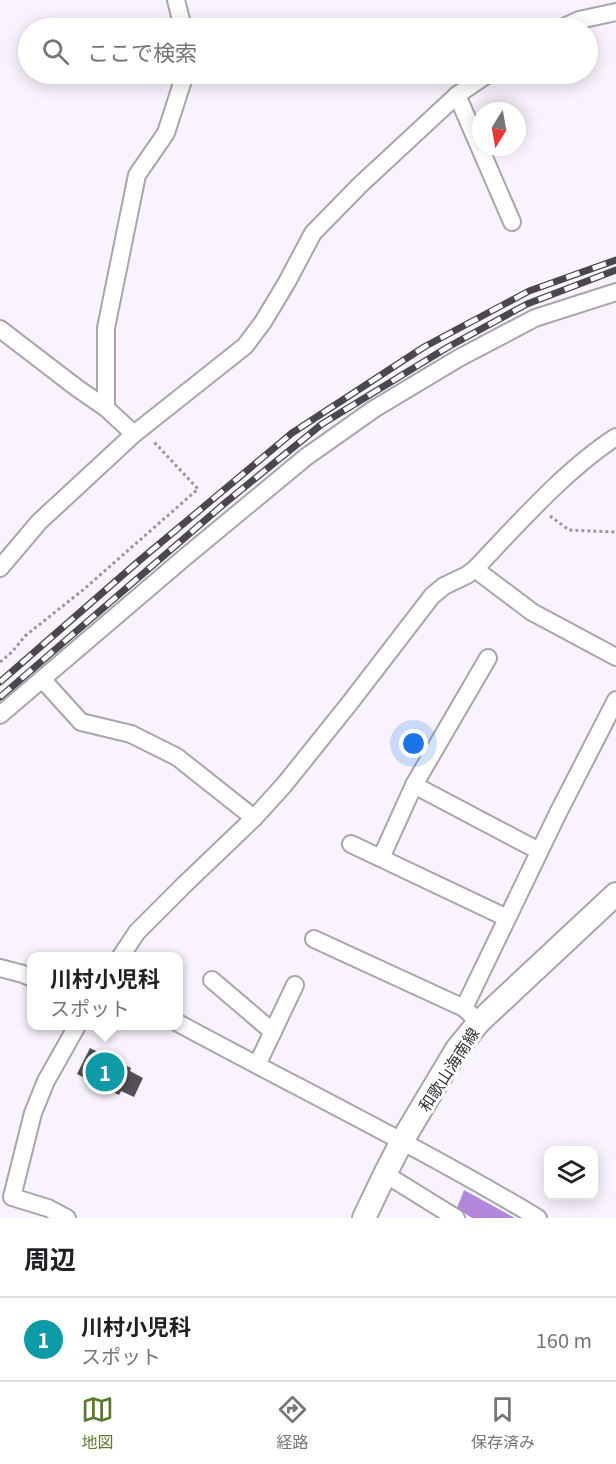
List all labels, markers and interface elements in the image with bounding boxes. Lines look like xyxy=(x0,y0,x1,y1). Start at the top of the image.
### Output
search box xyxy=(18,18,598,84)
icon: search xyxy=(39,35,72,68)
text: ここで検索 xyxy=(87,35,197,67)
north arrow xyxy=(472,102,526,156)
your location xyxy=(399,729,428,758)
popup xyxy=(27,952,183,1030)
text: 川村小児科 xyxy=(50,961,160,993)
text: スポット xyxy=(50,993,130,1022)
street label: 和歌山海南線 xyxy=(412,1022,484,1116)
pin: 1 xyxy=(86,1050,124,1094)
map controls xyxy=(544,1146,598,1200)
button: layers xyxy=(544,1146,598,1200)
text: 周辺 xyxy=(24,1239,76,1276)
text: 川村小児科 xyxy=(81,1309,191,1341)
text: 1 xyxy=(38,1325,49,1354)
text: 160 m xyxy=(536,1325,592,1354)
text: スポット xyxy=(81,1341,161,1370)
tab: 地図 xyxy=(81,1393,114,1453)
tab: 経路 xyxy=(276,1393,309,1453)
tab: 保存済み xyxy=(471,1393,535,1453)

